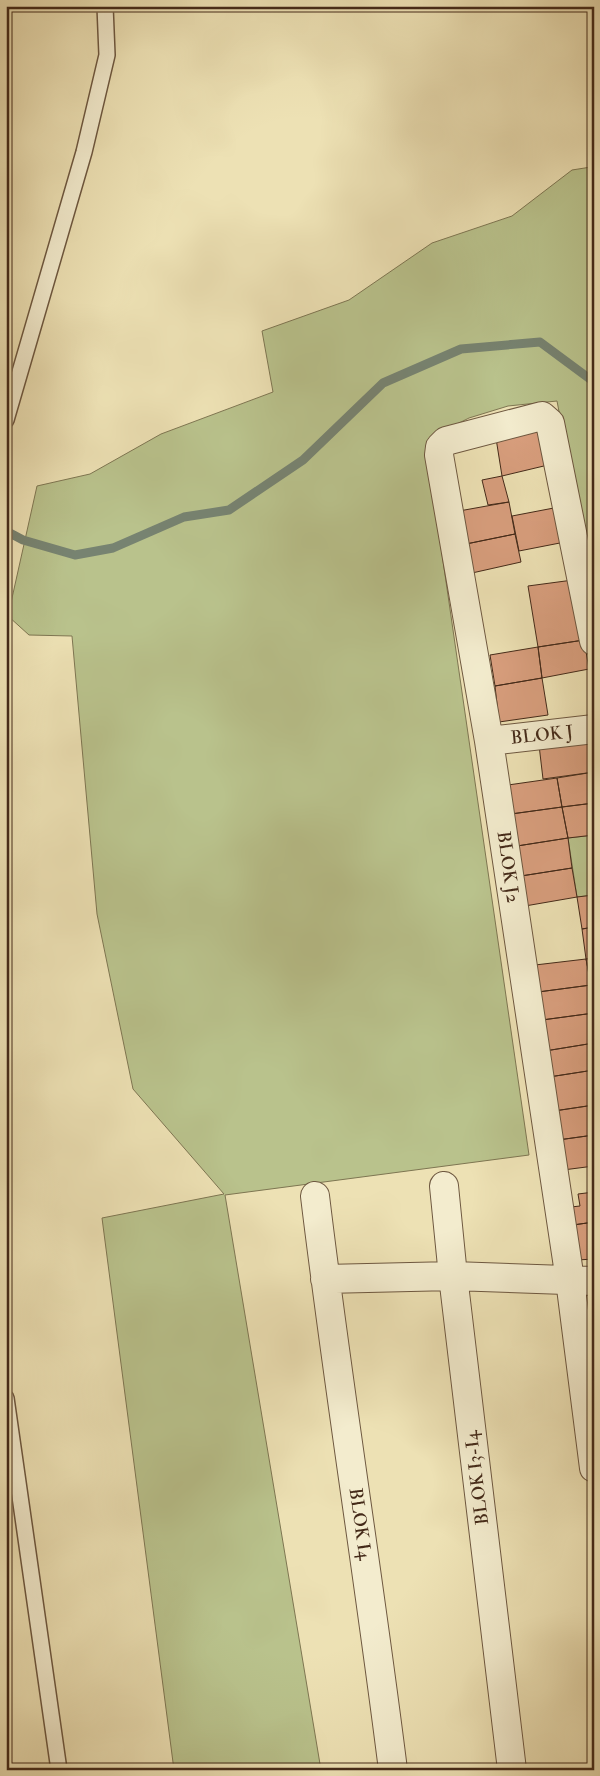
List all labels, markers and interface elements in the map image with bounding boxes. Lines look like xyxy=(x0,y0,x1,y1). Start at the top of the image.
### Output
street label: BLOK J xyxy=(509,720,575,750)
street label: BLOK J2 xyxy=(492,830,524,904)
street label: BLOK I3-I4 xyxy=(460,1428,494,1526)
street label: BLOK I4 xyxy=(344,1486,377,1563)

